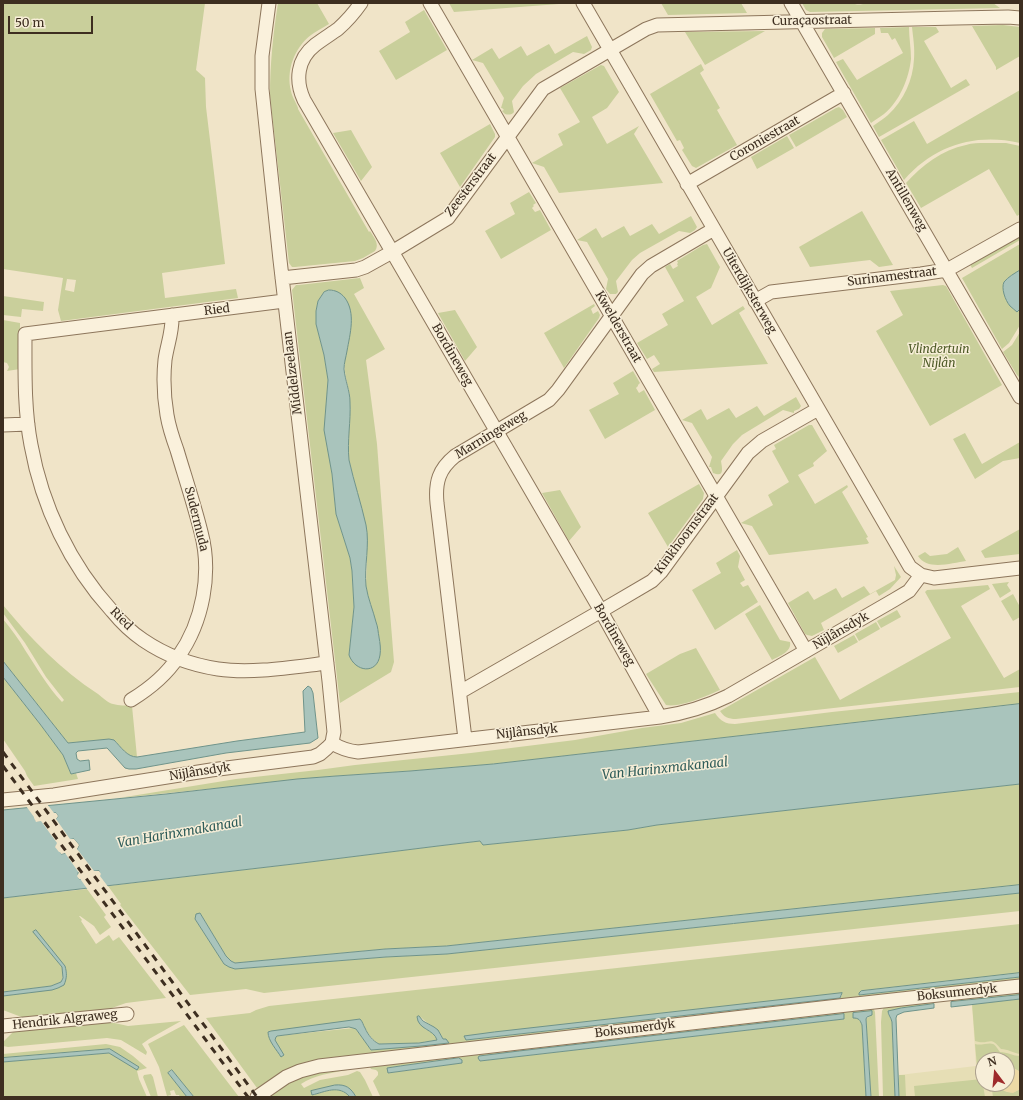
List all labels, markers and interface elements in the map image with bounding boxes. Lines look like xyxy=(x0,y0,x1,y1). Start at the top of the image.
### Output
scale bar xyxy=(10,8,95,34)
street label: Curaçaostraat xyxy=(772,13,852,29)
text: 50 m xyxy=(15,15,44,30)
street label: Coroniestraat xyxy=(727,113,803,165)
street label: Zeesterstraat xyxy=(442,150,500,220)
street label: Antillenweg xyxy=(882,166,930,234)
street label: Uiterdijksterweg xyxy=(719,246,779,336)
street label: Surinamestraat xyxy=(847,264,937,290)
street label: Kwelderstraat xyxy=(592,289,644,365)
street label: Ried xyxy=(203,301,231,319)
street label: Bordineweg xyxy=(428,321,476,389)
street label: Middelzeelaan xyxy=(281,330,305,416)
park label: Vlindertuin Nijlân xyxy=(908,343,970,371)
street label: Marningeweg xyxy=(453,408,529,462)
street label: Sudermuda xyxy=(181,485,211,553)
street label: Kinkhoornstraat xyxy=(652,491,722,577)
street label: Bordineweg xyxy=(590,601,638,669)
street label: Ried xyxy=(107,605,135,633)
street label: Nijlânsdyk xyxy=(811,609,871,653)
street label: Nijlânsdyk xyxy=(495,722,559,742)
water label: Van Harinxmakanaal xyxy=(601,755,729,783)
street label: Nijlânsdyk xyxy=(168,760,232,784)
water label: Van Harinxmakanaal xyxy=(116,814,244,852)
street label: Boksumerdyk xyxy=(916,982,998,1004)
street label: Hendrik Algraweg xyxy=(12,1007,118,1033)
street label: Boksumerdyk xyxy=(594,1017,676,1041)
north arrow xyxy=(975,1052,1015,1092)
text: N xyxy=(986,1054,998,1069)

